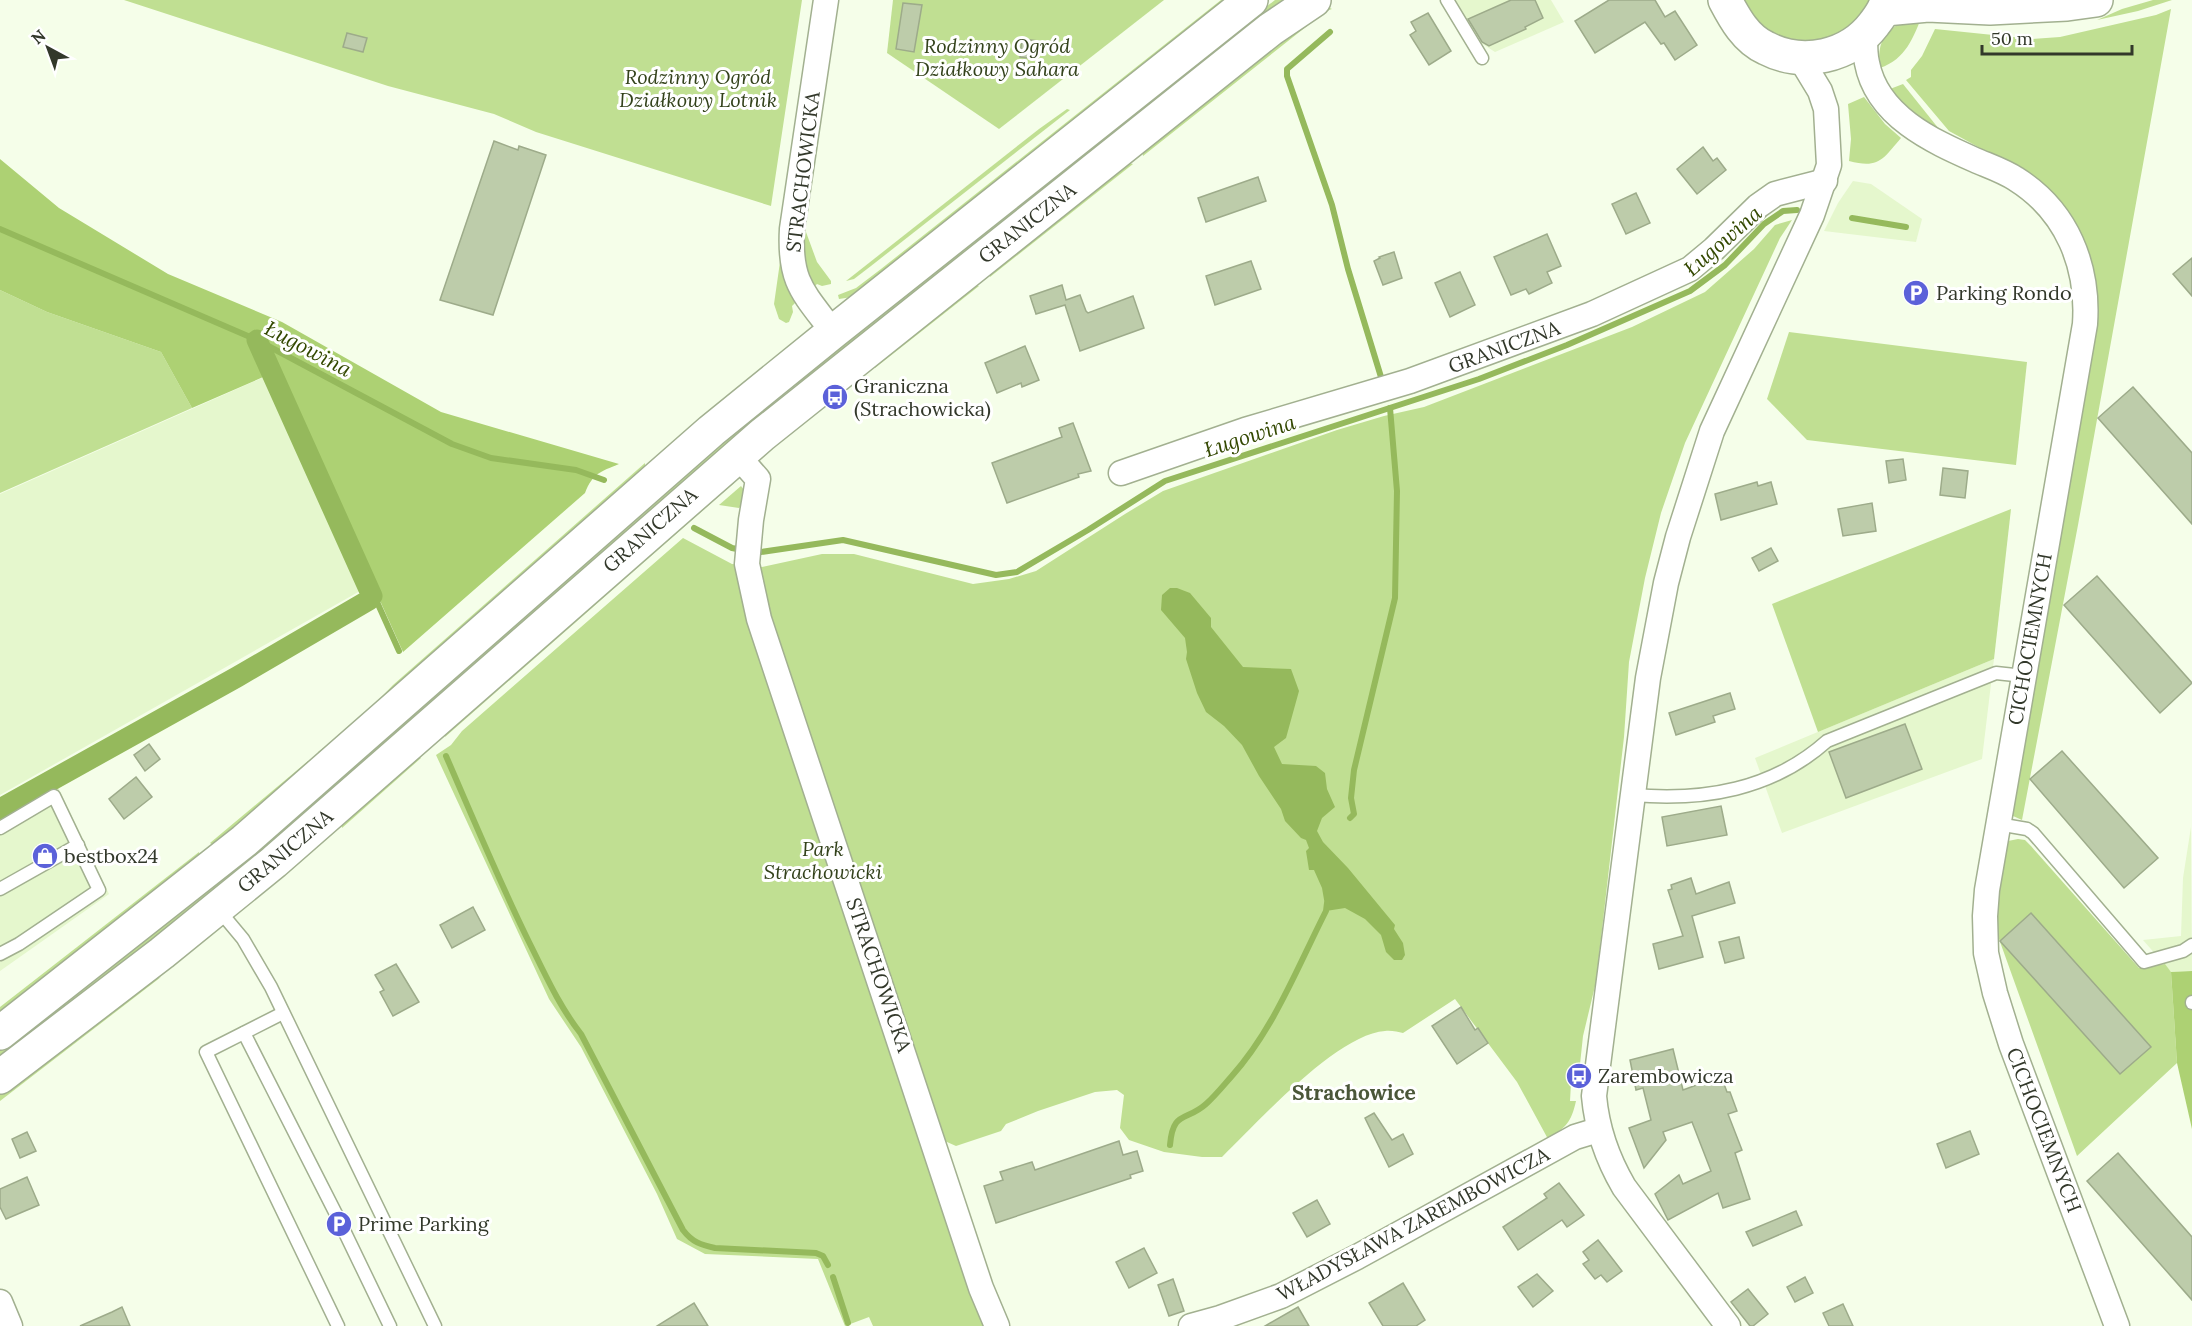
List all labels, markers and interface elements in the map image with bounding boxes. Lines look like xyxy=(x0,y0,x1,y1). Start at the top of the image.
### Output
north arrow xyxy=(18,18,78,78)
scale bar xyxy=(1982,18,2132,56)
text: N xyxy=(27,25,49,48)
text: 50 m xyxy=(1991,27,2033,50)
park label: Rodzinny Ogród Działkowy Sahara xyxy=(915,33,1079,81)
park label: Rodzinny Ogród Działkowy Lotnik xyxy=(619,64,777,112)
street label: STRACHOWICKA xyxy=(780,90,825,254)
street label: GRANICZNA xyxy=(973,176,1081,268)
water label: Ługowina xyxy=(1678,199,1767,282)
parking icon: Parking Rondo xyxy=(1901,278,1931,308)
place label: Parking Rondo xyxy=(1936,280,2072,305)
water label: Ługowina xyxy=(260,315,357,383)
street label: GRANICZNA xyxy=(1445,315,1564,378)
place label: Graniczna (Strachowicka) xyxy=(854,373,991,422)
bus stop icon: Graniczna (Strachowicka) xyxy=(820,382,850,412)
water label: Ługowina xyxy=(1201,408,1299,463)
street label: GRANICZNA xyxy=(597,482,702,577)
street label: CICHOCIEMNYCH xyxy=(2002,551,2057,727)
street label: GRANICZNA xyxy=(232,803,338,898)
park label: Park Strachowicki xyxy=(764,836,883,884)
shop icon: bestbox24 xyxy=(30,841,60,871)
place label: bestbox24 xyxy=(64,843,159,868)
street label: STRACHOWICKA xyxy=(841,894,918,1056)
street label: CICHOCIEMNYCH xyxy=(2002,1044,2087,1216)
bus stop icon: Zarembowicza xyxy=(1564,1061,1594,1091)
place label: Zarembowicza xyxy=(1598,1063,1734,1088)
district label: Strachowice xyxy=(1292,1079,1416,1106)
street label: WŁADYSŁAWA ZAREMBOWICZA xyxy=(1272,1141,1553,1306)
parking icon: Prime Parking xyxy=(324,1209,354,1239)
place label: Prime Parking xyxy=(358,1211,490,1236)

